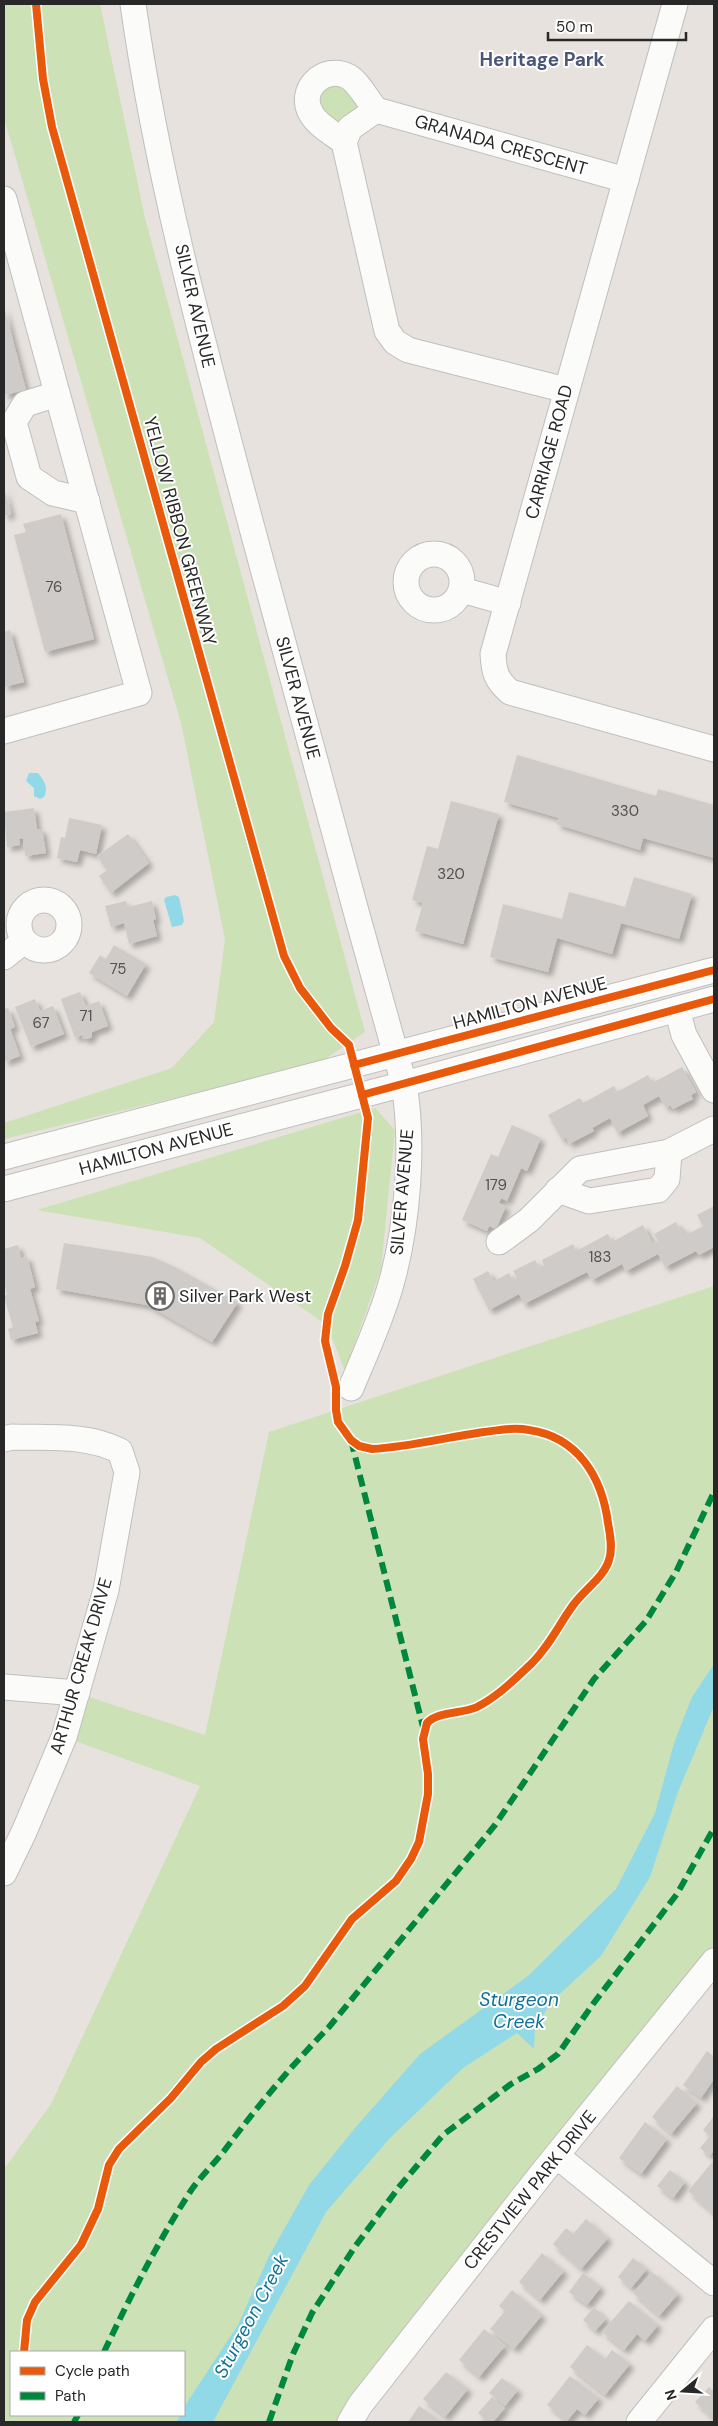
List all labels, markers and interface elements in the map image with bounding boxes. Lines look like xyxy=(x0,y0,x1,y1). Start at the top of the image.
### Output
scale bar xyxy=(548,10,686,42)
text: 50 m xyxy=(556,17,593,37)
district label: Heritage Park xyxy=(479,47,605,72)
street label: GRANADA CRESCENT xyxy=(412,109,590,181)
street label: SILVER AVENUE xyxy=(169,242,221,370)
street label: CARRIAGE ROAD xyxy=(520,382,578,522)
street label: YELLOW RIBBON GREENWAY xyxy=(138,414,222,649)
house number: 76 xyxy=(45,577,63,597)
street label: SILVER AVENUE xyxy=(270,634,326,762)
house number: 330 xyxy=(611,801,639,821)
house number: 320 xyxy=(437,864,465,884)
house number: 75 xyxy=(110,959,126,979)
street label: HAMILTON AVENUE xyxy=(450,971,610,1035)
house number: 71 xyxy=(80,1006,92,1026)
house number: 67 xyxy=(32,1013,50,1033)
street label: HAMILTON AVENUE xyxy=(76,1117,236,1181)
street label: SILVER AVENUE xyxy=(385,1128,419,1256)
house number: 179 xyxy=(485,1175,507,1195)
house number: 183 xyxy=(589,1247,611,1267)
building icon: Silver Park West xyxy=(145,1281,175,1311)
place label: Silver Park West xyxy=(179,1284,311,1308)
street label: ARTHUR CREAK DRIVE xyxy=(44,1575,118,1757)
water label: Sturgeon Creek xyxy=(479,1987,559,2034)
street label: CRESTVIEW PARK DRIVE xyxy=(458,2105,602,2275)
water label: Sturgeon Creek xyxy=(208,2250,294,2382)
legend xyxy=(10,2351,185,2416)
text: Cycle path xyxy=(55,2361,130,2381)
north arrow xyxy=(658,2366,708,2416)
text: Path xyxy=(55,2386,86,2406)
text: N xyxy=(660,2387,681,2403)

